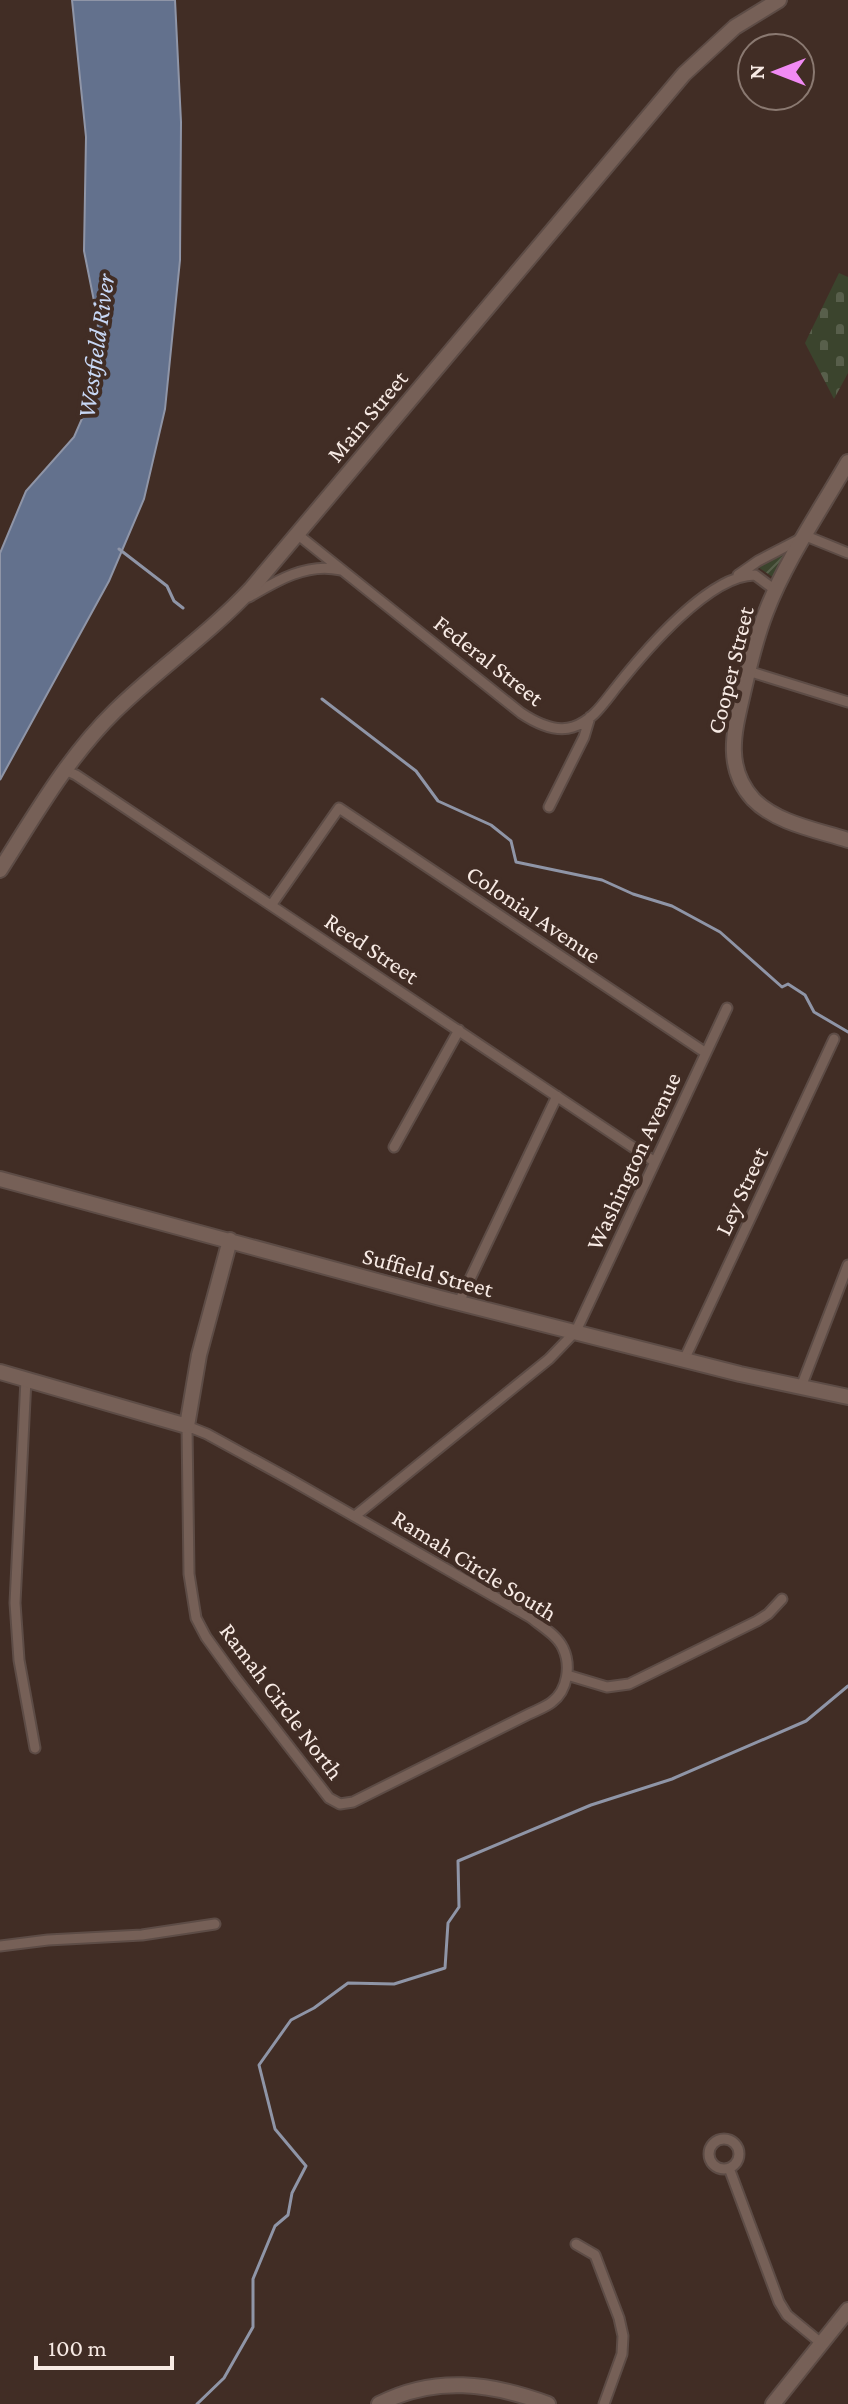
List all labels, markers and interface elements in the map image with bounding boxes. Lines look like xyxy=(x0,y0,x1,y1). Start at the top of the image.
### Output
north arrow xyxy=(736,32,816,112)
text: N xyxy=(744,65,769,80)
water label: Westfield River xyxy=(72,271,121,420)
street label: Main Street xyxy=(321,364,414,467)
street label: Cooper Street xyxy=(701,603,759,736)
street label: Federal Street xyxy=(429,609,550,712)
street label: Colonial Avenue xyxy=(462,859,606,969)
street label: Reed Street xyxy=(320,907,425,990)
street label: Washington Avenue xyxy=(580,1068,686,1254)
street label: Ley Street xyxy=(709,1142,774,1239)
street label: Suffield Street xyxy=(360,1242,497,1303)
street label: Ramah Circle South xyxy=(388,1504,562,1626)
street label: Ramah Circle North xyxy=(214,1618,350,1785)
scale bar xyxy=(36,2320,172,2370)
text: 100 m xyxy=(48,2334,107,2361)

